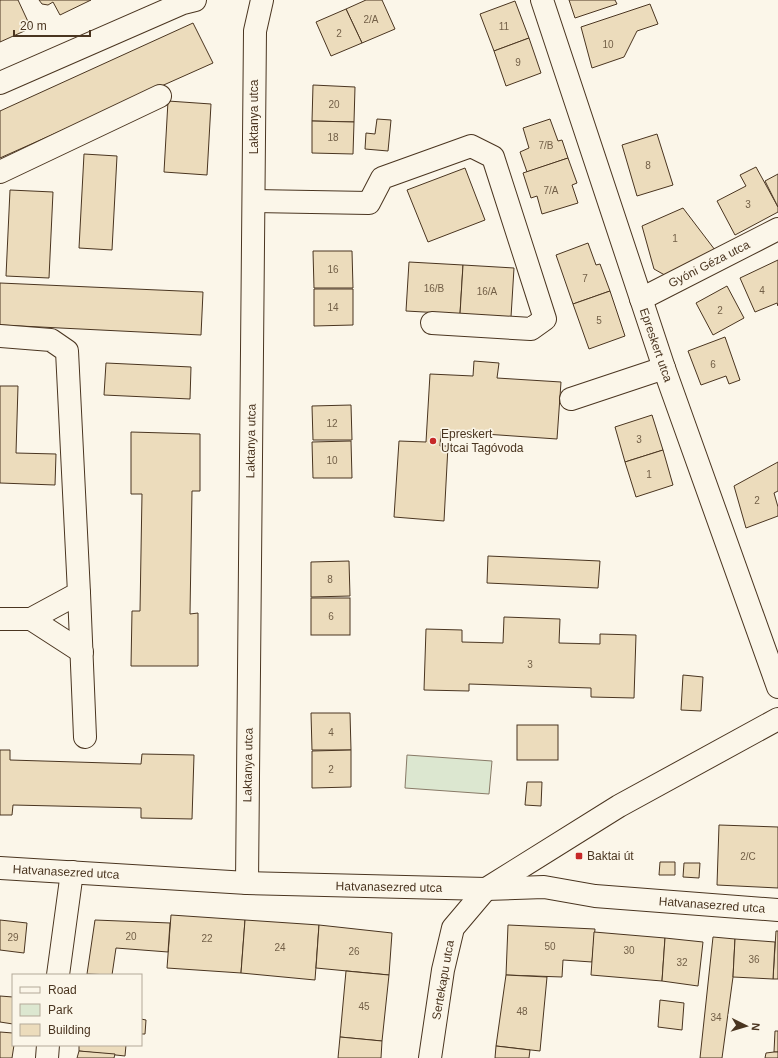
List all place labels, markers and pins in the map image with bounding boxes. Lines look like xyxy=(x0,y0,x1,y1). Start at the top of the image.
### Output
place label: Epreskert Utcai Tagóvoda xyxy=(441,427,524,455)
marker: Epreskert Utcai Tagóvoda xyxy=(428,436,438,446)
place label: Baktai út xyxy=(587,849,634,863)
marker: Baktai út xyxy=(574,851,584,861)

